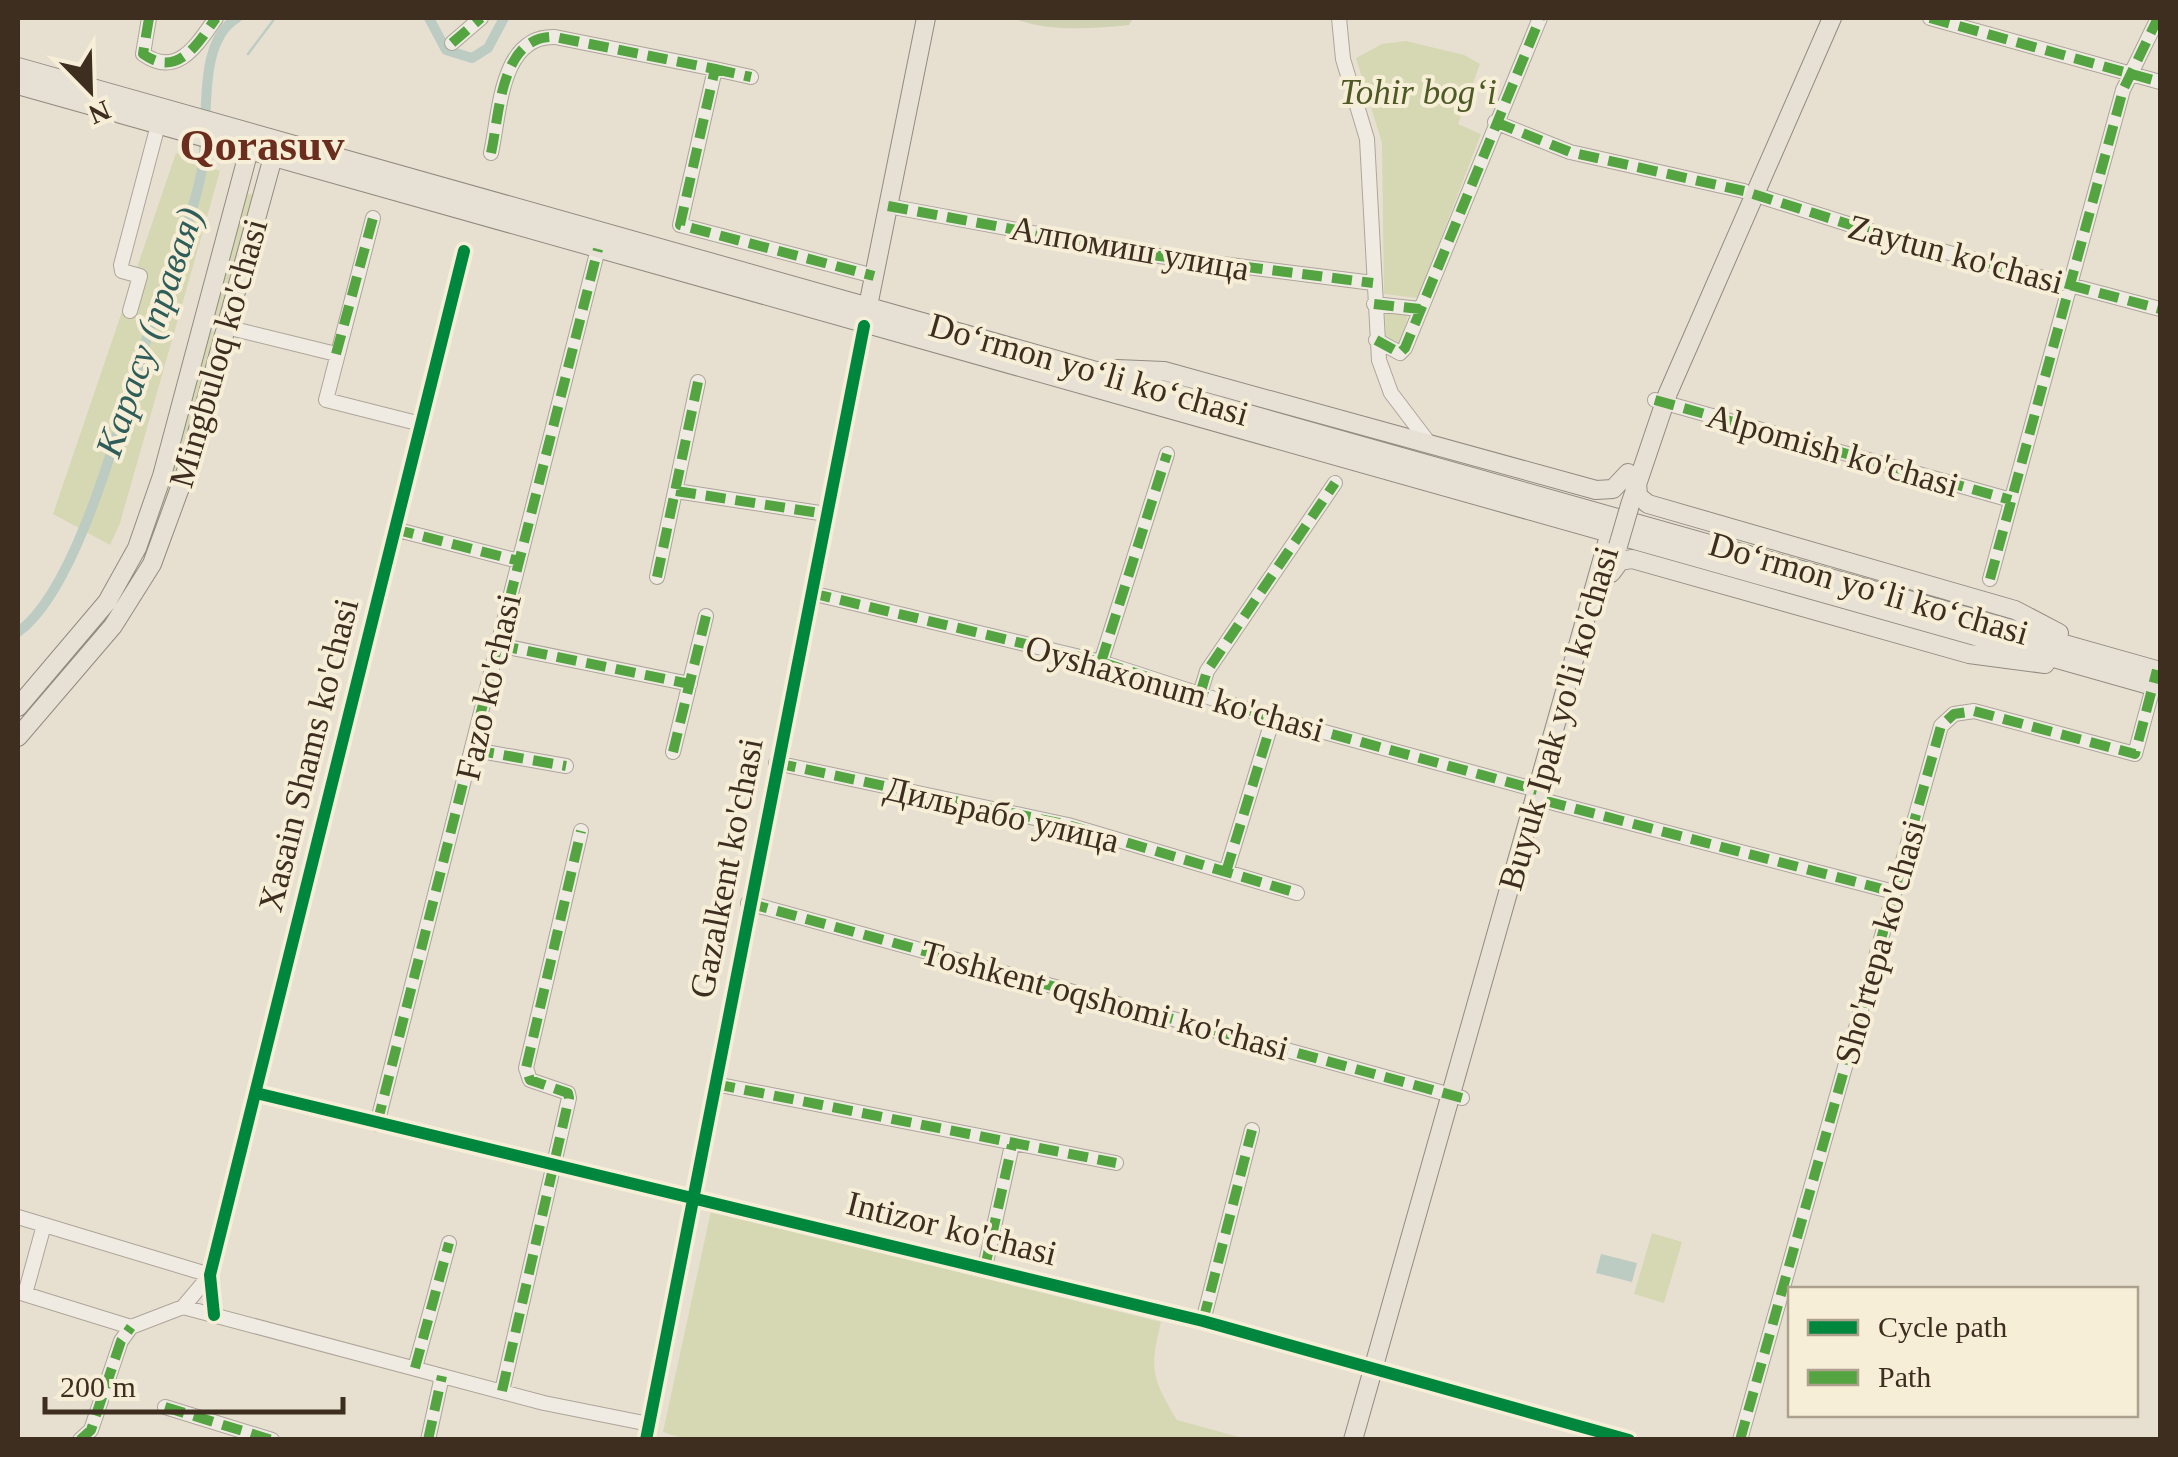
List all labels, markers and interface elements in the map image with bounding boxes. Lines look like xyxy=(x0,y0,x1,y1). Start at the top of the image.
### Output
north arrow xyxy=(40,40,140,140)
park label: Tohir bog‘i xyxy=(1339,73,1497,112)
text: N xyxy=(84,94,115,131)
district label: Qorasuv xyxy=(179,120,345,170)
water label: Карасу (правая) xyxy=(86,202,212,463)
street label: Zaytun ko'chasi xyxy=(1844,207,2068,302)
street label: Алпомиш улица xyxy=(1008,208,1253,289)
street label: Mingbuloq ko'chasi xyxy=(161,214,276,492)
street label: Do‘rmon yo‘li ko‘chasi xyxy=(925,305,1253,434)
street label: Alpomish ko'chasi xyxy=(1703,396,1963,505)
street label: Do‘rmon yo‘li ko‘chasi xyxy=(1705,524,2033,653)
street label: Buyuk Ipak yo'li ko'chasi xyxy=(1491,542,1626,895)
street label: Fazo ko'chasi xyxy=(448,590,529,784)
street label: Xasain Shams ko'chasi xyxy=(251,594,366,916)
street label: Oyshaxonum ko'chasi xyxy=(1021,627,1329,750)
street label: Gazalkent ko'chasi xyxy=(682,735,771,1001)
street label: Дильрабо улица xyxy=(881,769,1123,861)
street label: Sho'rtepa ko'chasi xyxy=(1827,815,1934,1069)
street label: Toshkent oqshomi ko'chasi xyxy=(917,933,1293,1068)
street label: Intizor ko'chasi xyxy=(843,1184,1061,1274)
legend xyxy=(1788,1287,2138,1417)
text: Cycle path xyxy=(1878,1310,2007,1343)
scale bar xyxy=(45,1352,342,1414)
text: Path xyxy=(1878,1360,1931,1393)
text: 200 m xyxy=(60,1370,136,1403)

